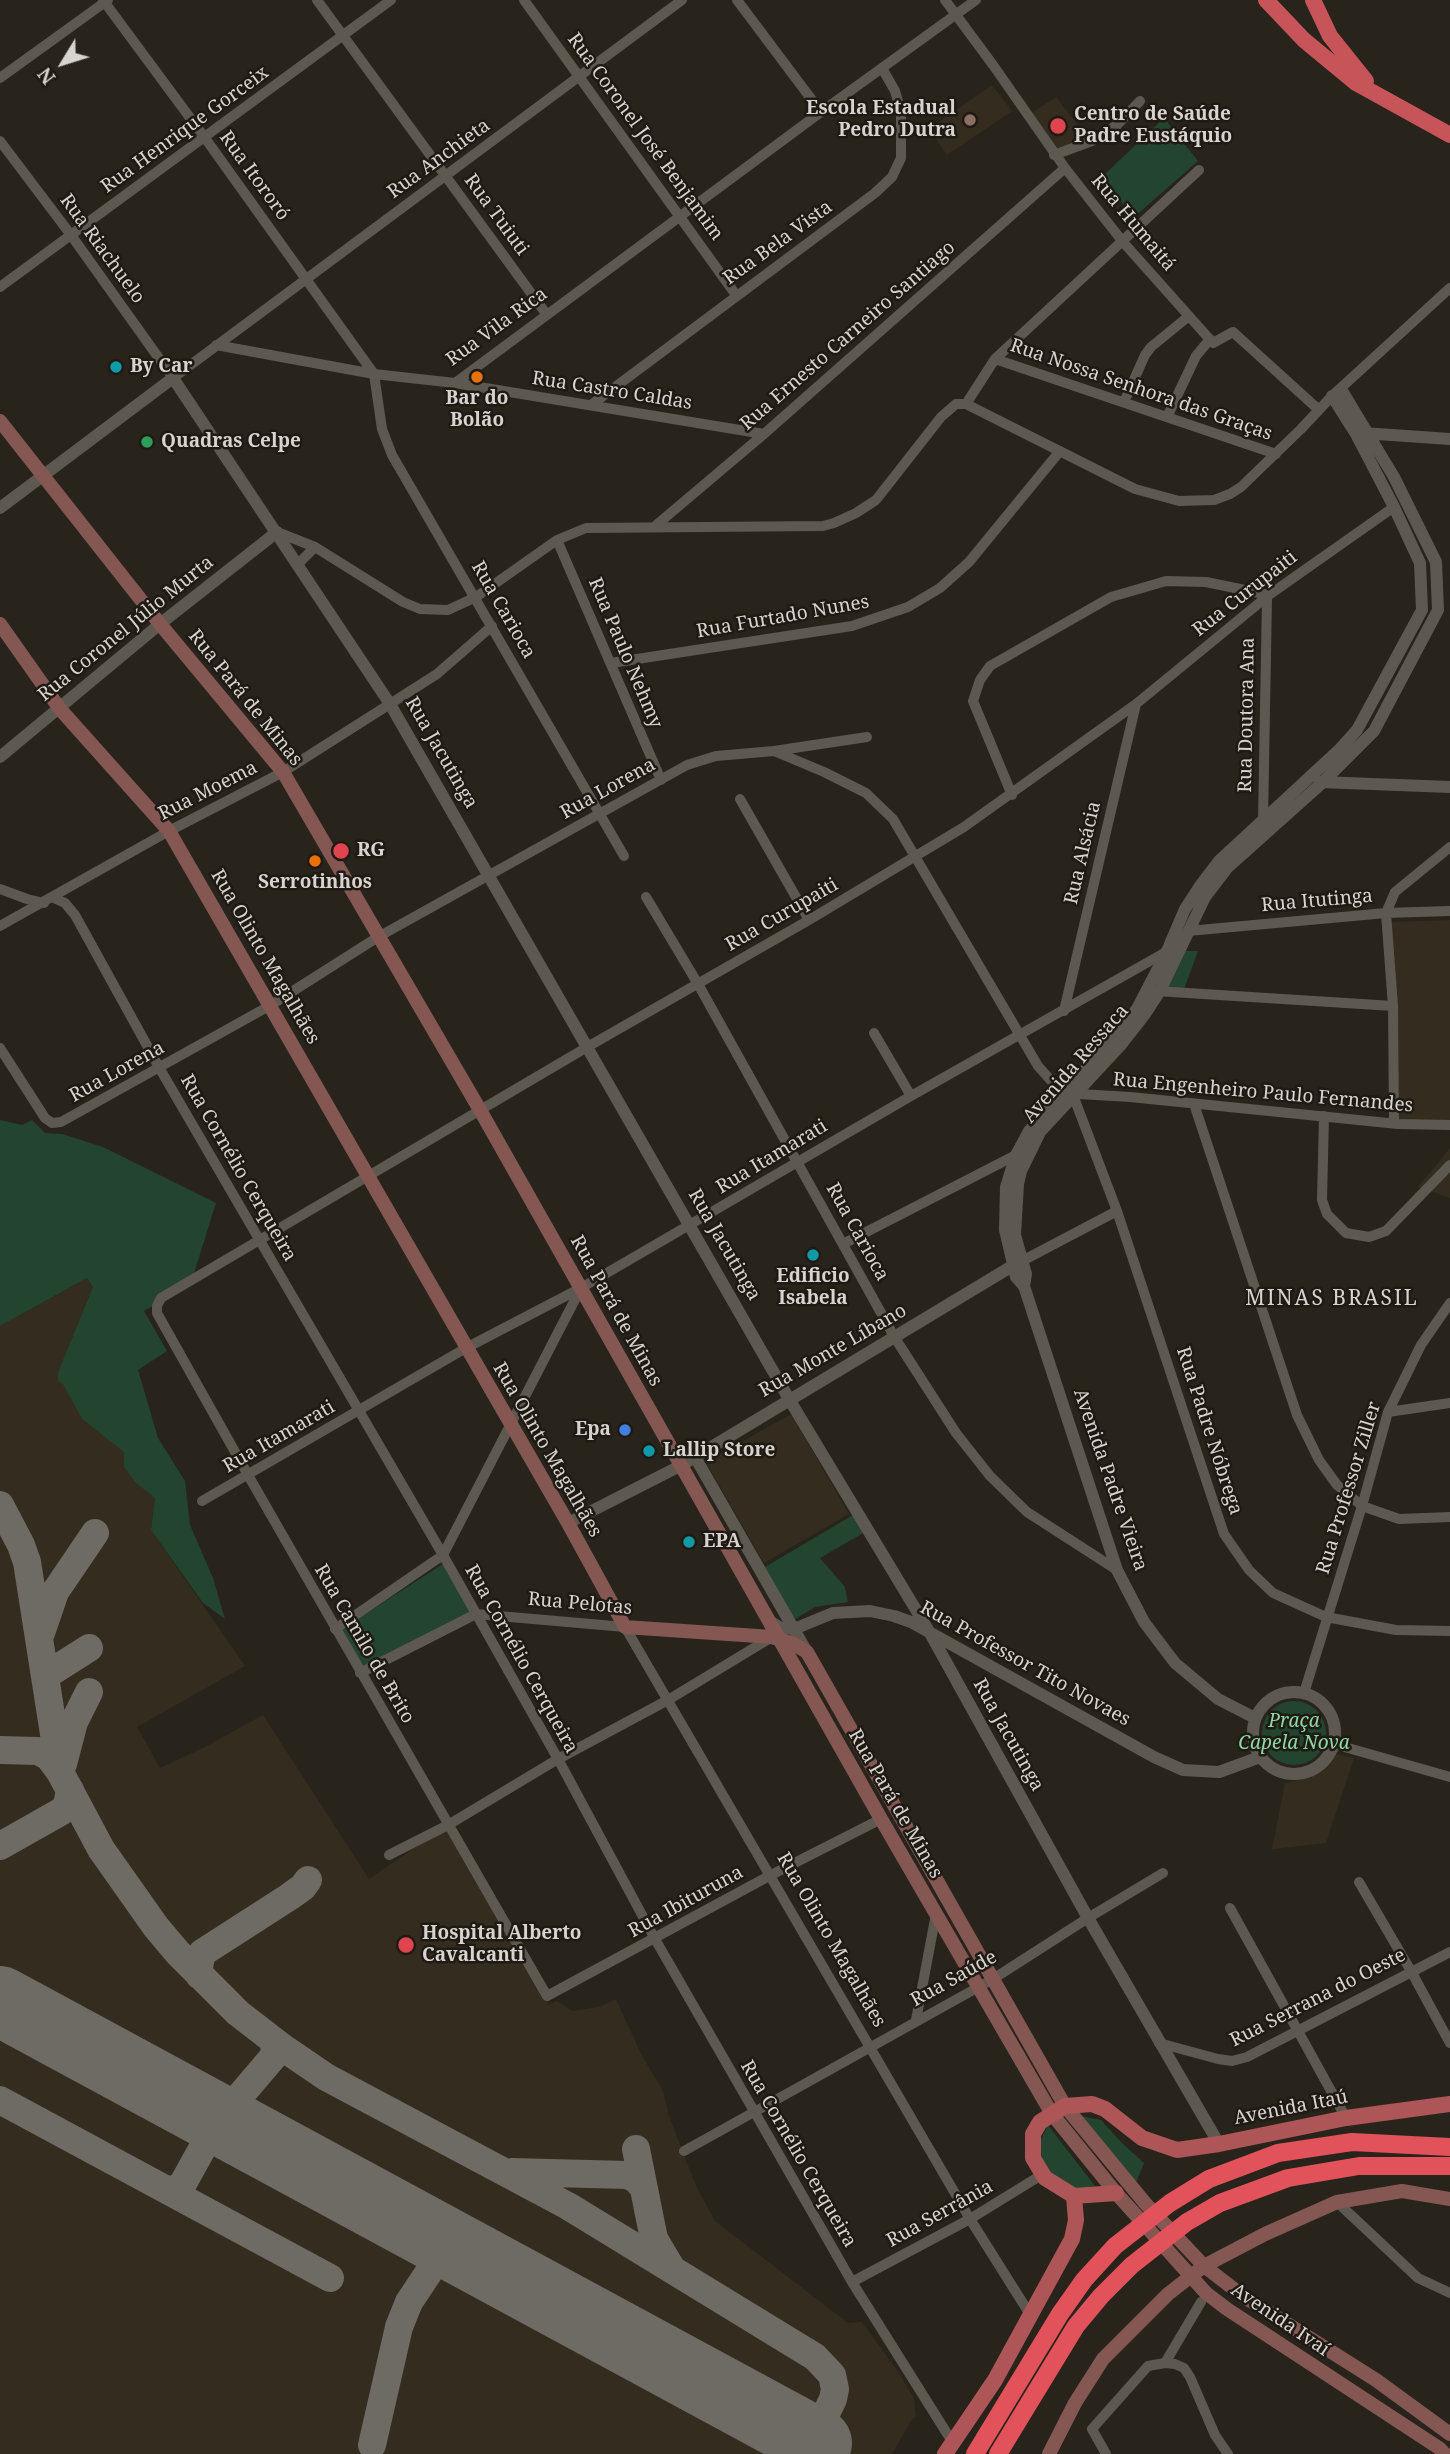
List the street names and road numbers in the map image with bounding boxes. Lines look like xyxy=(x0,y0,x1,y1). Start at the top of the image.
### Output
street label: Rua Coronel José Benjamim xyxy=(562,29,728,245)
street label: Rua Henrique Gorceix xyxy=(97,62,273,198)
street label: Rua Anchieta xyxy=(383,114,495,204)
street label: Rua Itororó xyxy=(214,127,294,225)
street label: Rua Tuiuti xyxy=(459,170,533,260)
street label: Rua Humaitá xyxy=(1086,170,1180,276)
street label: Rua Riachuelo xyxy=(55,190,149,308)
street label: Rua Bela Vista xyxy=(719,196,837,290)
street label: Rua Ernesto Carneiro Santiago xyxy=(736,236,960,436)
street label: Rua Vila Rica xyxy=(442,283,552,371)
street label: Rua Nossa Senhora das Graças xyxy=(1007,334,1275,446)
street label: Rua Castro Caldas xyxy=(530,367,694,415)
street label: Rua Curupaiti xyxy=(1188,546,1302,642)
street label: Rua Coronel Júlio Murta xyxy=(34,551,218,707)
street label: Rua Carioca xyxy=(466,557,540,663)
street label: Rua Paulo Nehmy xyxy=(583,574,667,732)
street label: Rua Furtado Nunes xyxy=(695,591,871,643)
street label: Rua Pará de Minas xyxy=(183,625,307,771)
street label: Rua Doutora Ana xyxy=(1234,637,1260,793)
street label: Rua Jacutinga xyxy=(400,693,482,813)
street label: Rua Lorena xyxy=(557,754,659,824)
street label: Rua Moema xyxy=(155,756,261,826)
street label: Rua Alsácia xyxy=(1060,799,1106,907)
street label: Rua Olinto Magalhães xyxy=(206,866,324,1048)
street label: Rua Curupaiti xyxy=(722,874,842,956)
street label: Rua Itutinga xyxy=(1260,885,1374,917)
street label: Avenida Ressaca xyxy=(1018,1000,1134,1128)
street label: Rua Lorena xyxy=(66,1037,168,1107)
street label: Rua Engenheiro Paulo Fernandes xyxy=(1112,1069,1414,1117)
street label: Rua Cornélio Cerqueira xyxy=(175,1070,301,1266)
street label: Rua Itamarati xyxy=(712,1115,832,1199)
street label: Rua Carioca xyxy=(821,1179,893,1285)
street label: Rua Jacutinga xyxy=(683,1185,765,1305)
street label: Rua Pará de Minas xyxy=(565,1232,667,1390)
street label: Rua Monte Líbano xyxy=(755,1300,911,1402)
street label: Rua Padre Nóbrega xyxy=(1171,1344,1247,1518)
street label: Rua Olinto Magalhães xyxy=(488,1359,606,1541)
street label: Avenida Padre Vieira xyxy=(1068,1386,1152,1574)
street label: Rua Itamarati xyxy=(219,1396,339,1478)
street label: Rua Professor Ziller xyxy=(1312,1399,1386,1577)
street label: Rua Camilo de Brito xyxy=(309,1560,419,1728)
street label: Rua Cornélio Cerqueira xyxy=(460,1561,582,1757)
street label: Rua Pelotas xyxy=(527,1588,633,1620)
street label: Rua Professor Tito Novaes xyxy=(916,1597,1134,1731)
street label: Rua Jacutinga xyxy=(968,1675,1048,1795)
street label: Rua Pará de Minas xyxy=(843,1725,947,1883)
street label: Rua Olinto Magalhães xyxy=(772,1849,890,2031)
street label: Rua Ibituruna xyxy=(625,1861,747,1943)
street label: Rua Serrana do Oeste xyxy=(1226,1944,1410,2052)
street label: Rua Saúde xyxy=(907,1946,1001,2012)
street label: Rua Cornélio Cerqueira xyxy=(735,2056,861,2252)
street label: Avenida Itaú xyxy=(1232,2086,1350,2130)
street label: Rua Serrânia xyxy=(883,2175,997,2253)
street label: Avenida Ivaí xyxy=(1226,2279,1334,2361)

